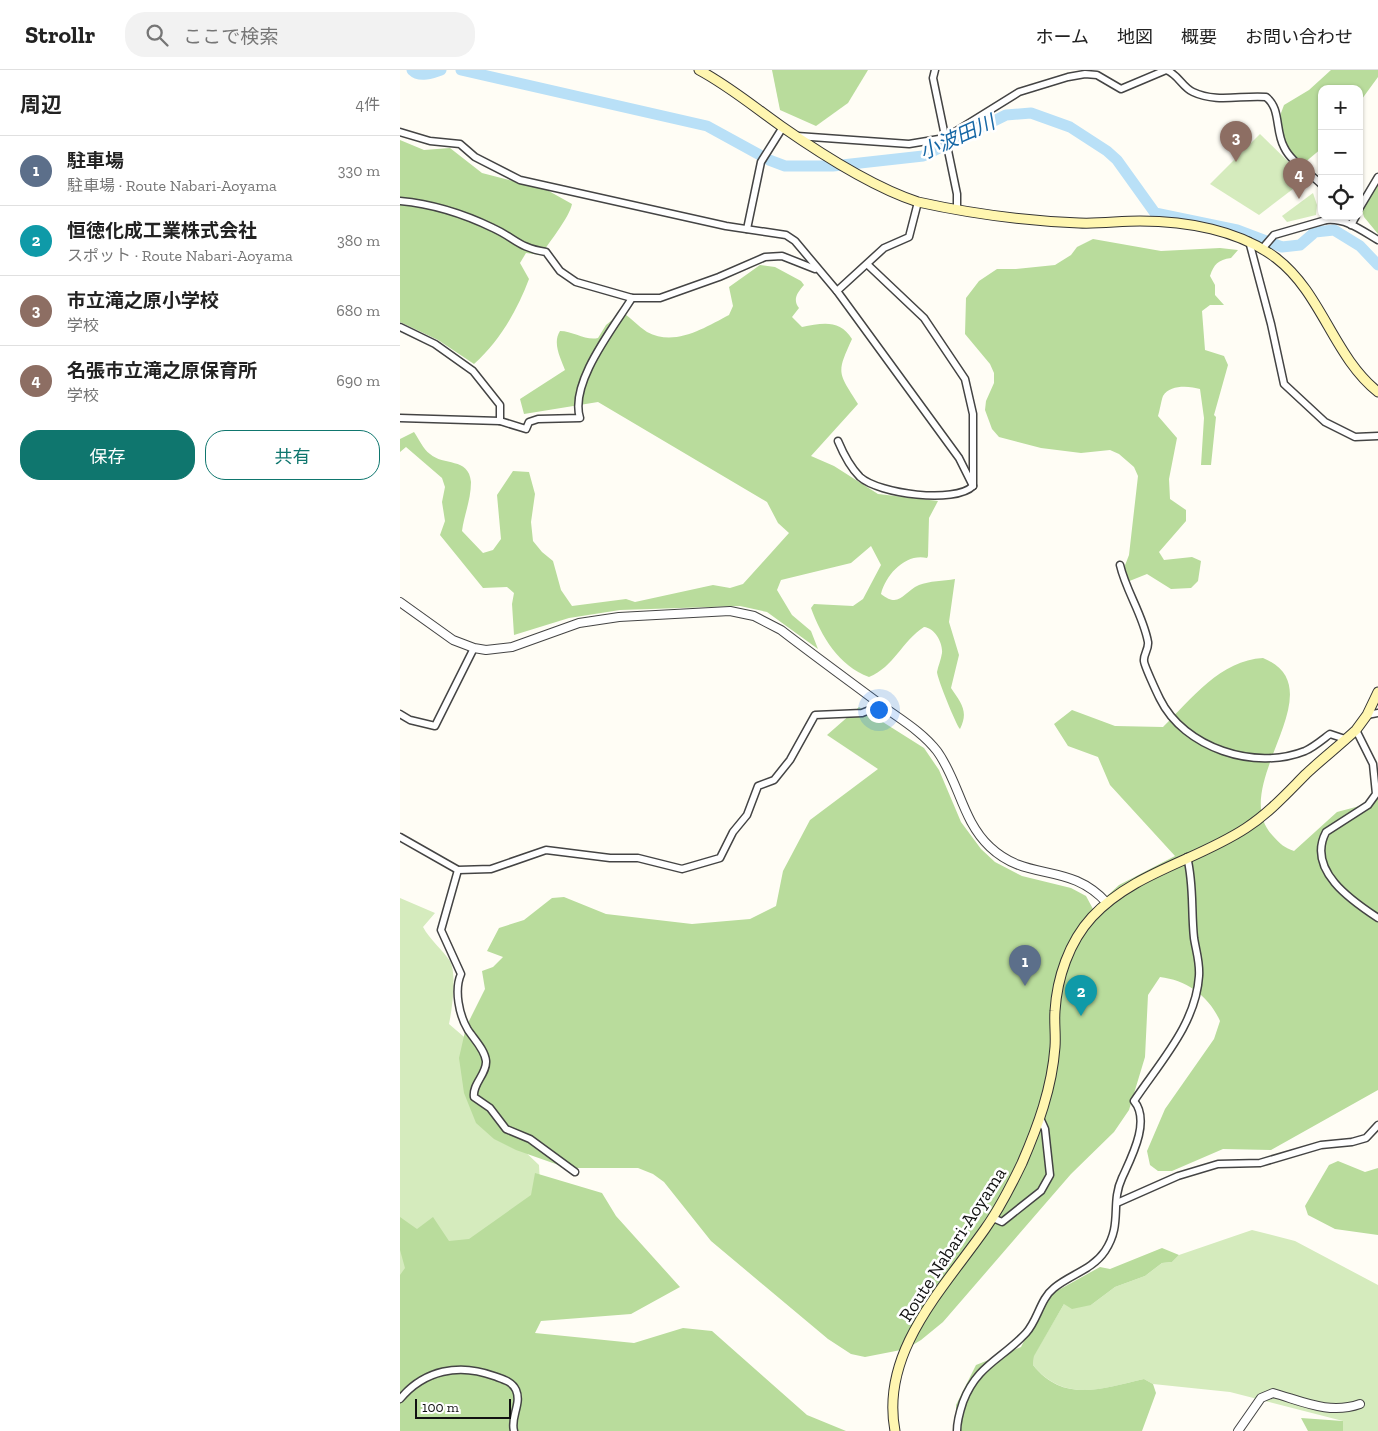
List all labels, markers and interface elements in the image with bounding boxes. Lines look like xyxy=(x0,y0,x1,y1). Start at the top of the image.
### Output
search box xyxy=(125,12,475,57)
text: Strollr xyxy=(25,20,95,49)
icon: search xyxy=(143,21,171,49)
text: ここで検索 xyxy=(183,25,278,48)
text: ホーム xyxy=(1036,26,1089,48)
text: 地図 xyxy=(1117,26,1153,48)
text: 概要 xyxy=(1181,26,1217,48)
text: お問い合わせ xyxy=(1245,26,1353,48)
map controls xyxy=(1318,85,1363,220)
button: + xyxy=(1318,85,1363,130)
text: 周辺 xyxy=(20,92,62,117)
text: 4件 xyxy=(355,95,380,114)
water label: 小波田川 xyxy=(916,109,1000,164)
pin: 3 xyxy=(1220,121,1252,162)
button: − xyxy=(1318,130,1363,175)
text: 駐車場 xyxy=(67,149,124,172)
pin: 4 xyxy=(1283,158,1315,199)
text: 1 xyxy=(33,161,39,180)
text: 330 m xyxy=(338,161,380,180)
button: locate xyxy=(1318,175,1363,220)
text: 駐車場 · Route Nabari-Aoyama xyxy=(67,176,277,195)
text: 恒徳化成工業株式会社 xyxy=(67,219,257,242)
text: 2 xyxy=(32,231,40,250)
text: 380 m xyxy=(337,231,380,250)
text: スポット · Route Nabari-Aoyama xyxy=(67,246,293,265)
text: 市立滝之原小学校 xyxy=(67,289,219,312)
text: 3 xyxy=(32,301,40,320)
text: 680 m xyxy=(336,301,380,320)
text: 学校 xyxy=(67,316,99,335)
text: 名張市立滝之原保育所 xyxy=(67,359,257,382)
text: 4 xyxy=(31,371,41,390)
text: 690 m xyxy=(336,371,380,390)
text: 学校 xyxy=(67,386,99,405)
button: 保存 xyxy=(20,430,195,480)
button: 共有 xyxy=(205,430,380,480)
your location xyxy=(866,697,892,723)
pin: 1 xyxy=(1009,945,1041,986)
pin: 2 xyxy=(1065,975,1097,1016)
street label: Route Nabari-Aoyama xyxy=(894,1163,1011,1326)
scale bar xyxy=(415,1396,511,1419)
text: 100 m xyxy=(422,1399,459,1416)

